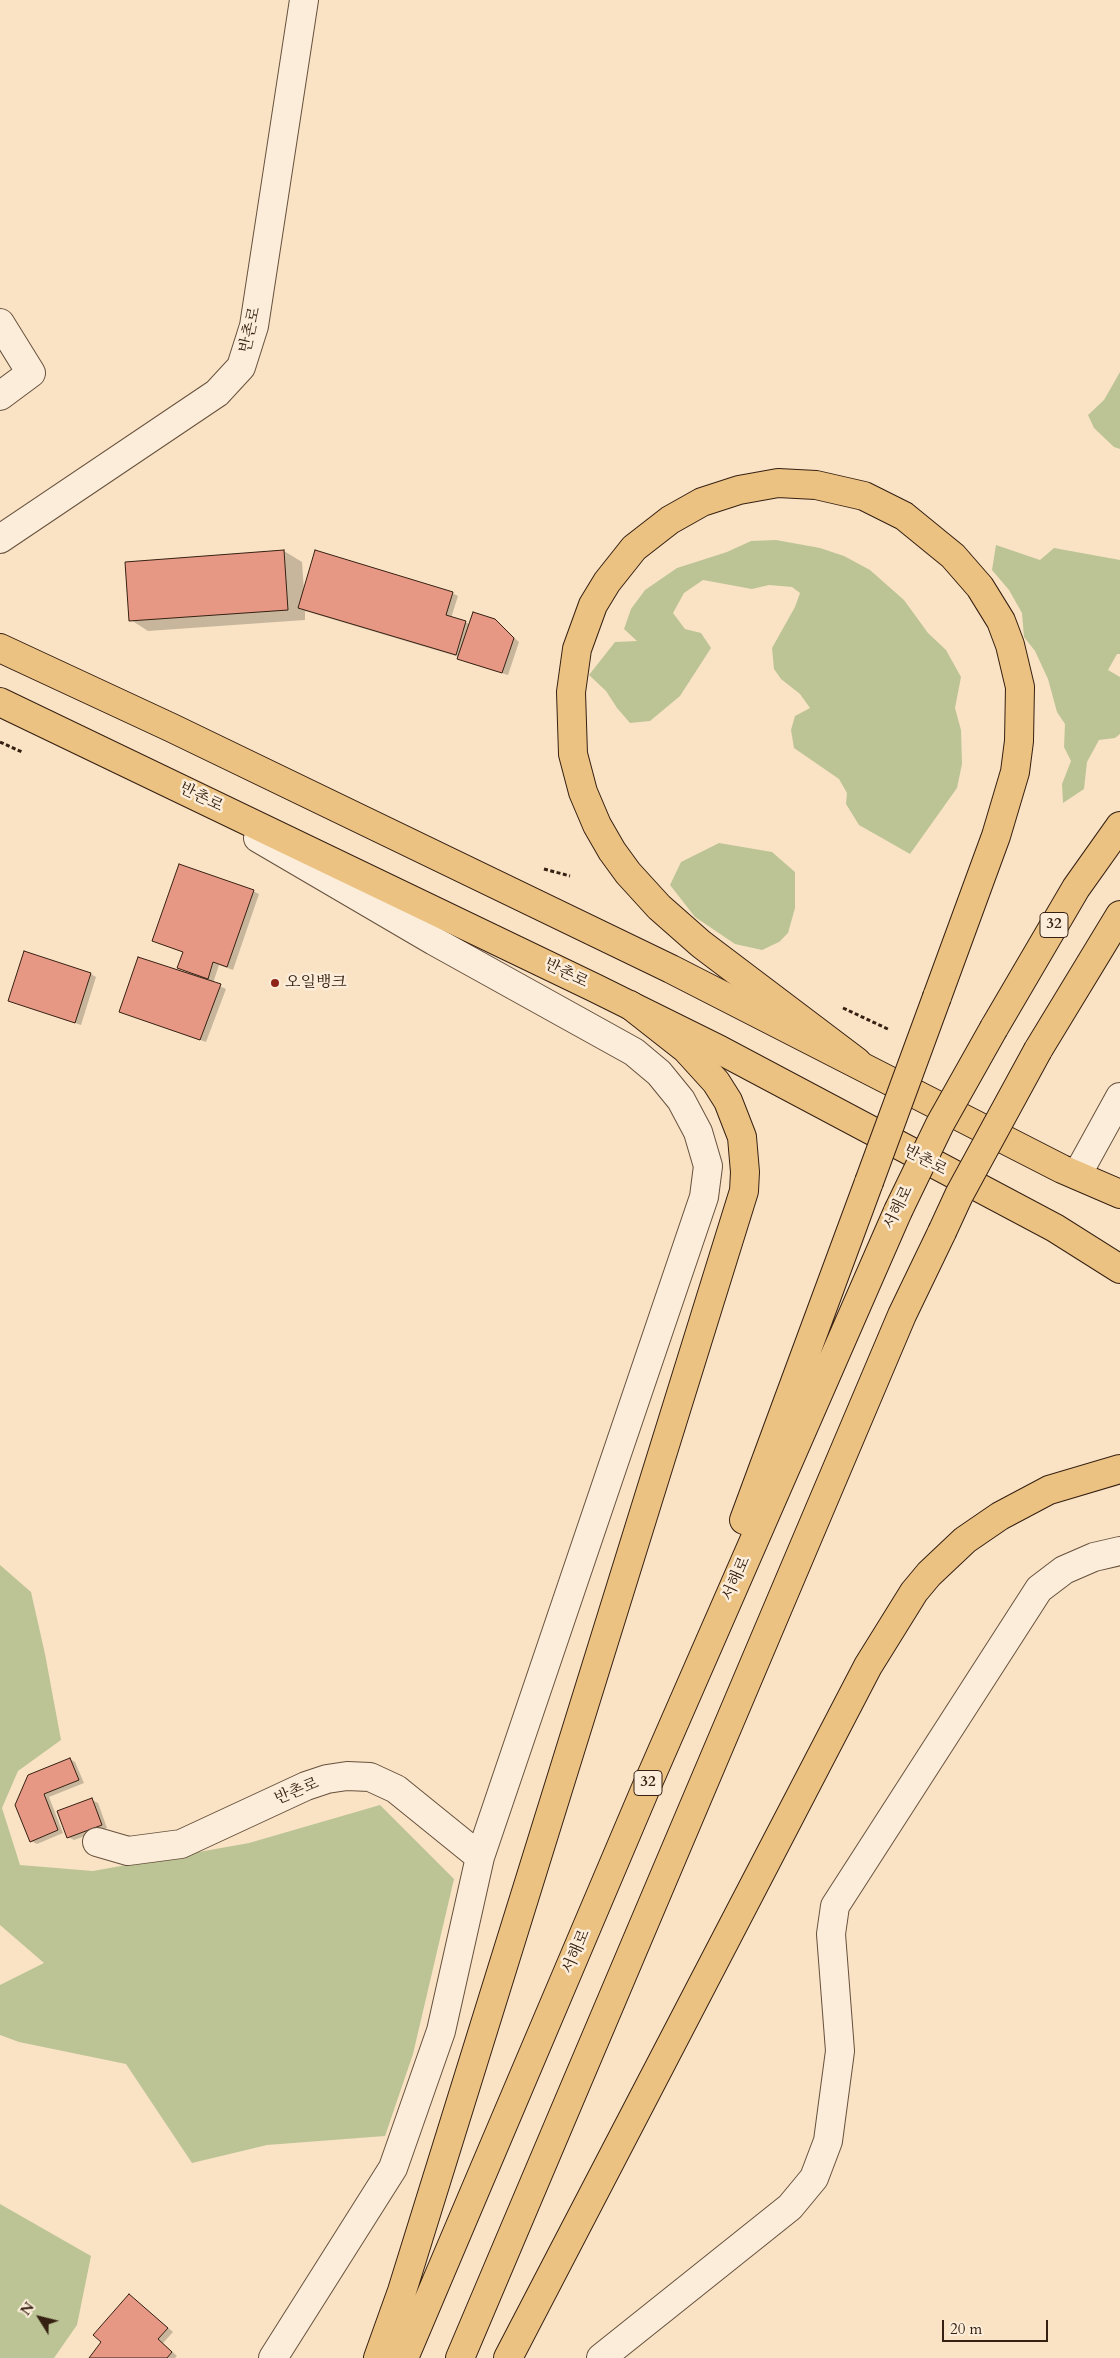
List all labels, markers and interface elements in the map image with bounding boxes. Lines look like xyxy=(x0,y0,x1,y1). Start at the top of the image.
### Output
street label: 반촌로 xyxy=(236,305,266,355)
street label: 반촌로 xyxy=(176,779,226,817)
road number: 32 xyxy=(1040,912,1068,938)
street label: 반촌로 xyxy=(541,955,591,993)
place label: 오일뱅크 xyxy=(285,973,347,993)
marker: 오일뱅크 xyxy=(269,977,281,989)
street label: 반촌로 xyxy=(900,1142,950,1180)
street label: 서해로 xyxy=(880,1183,918,1233)
street label: 서해로 xyxy=(719,1554,755,1604)
road number: 32 xyxy=(634,1770,662,1796)
street label: 반촌로 xyxy=(272,1774,322,1810)
street label: 서해로 xyxy=(559,1927,595,1977)
north arrow xyxy=(15,2293,65,2343)
text: N xyxy=(16,2298,39,2319)
scale bar xyxy=(945,2310,1051,2342)
text: 20 m xyxy=(950,2319,982,2339)

